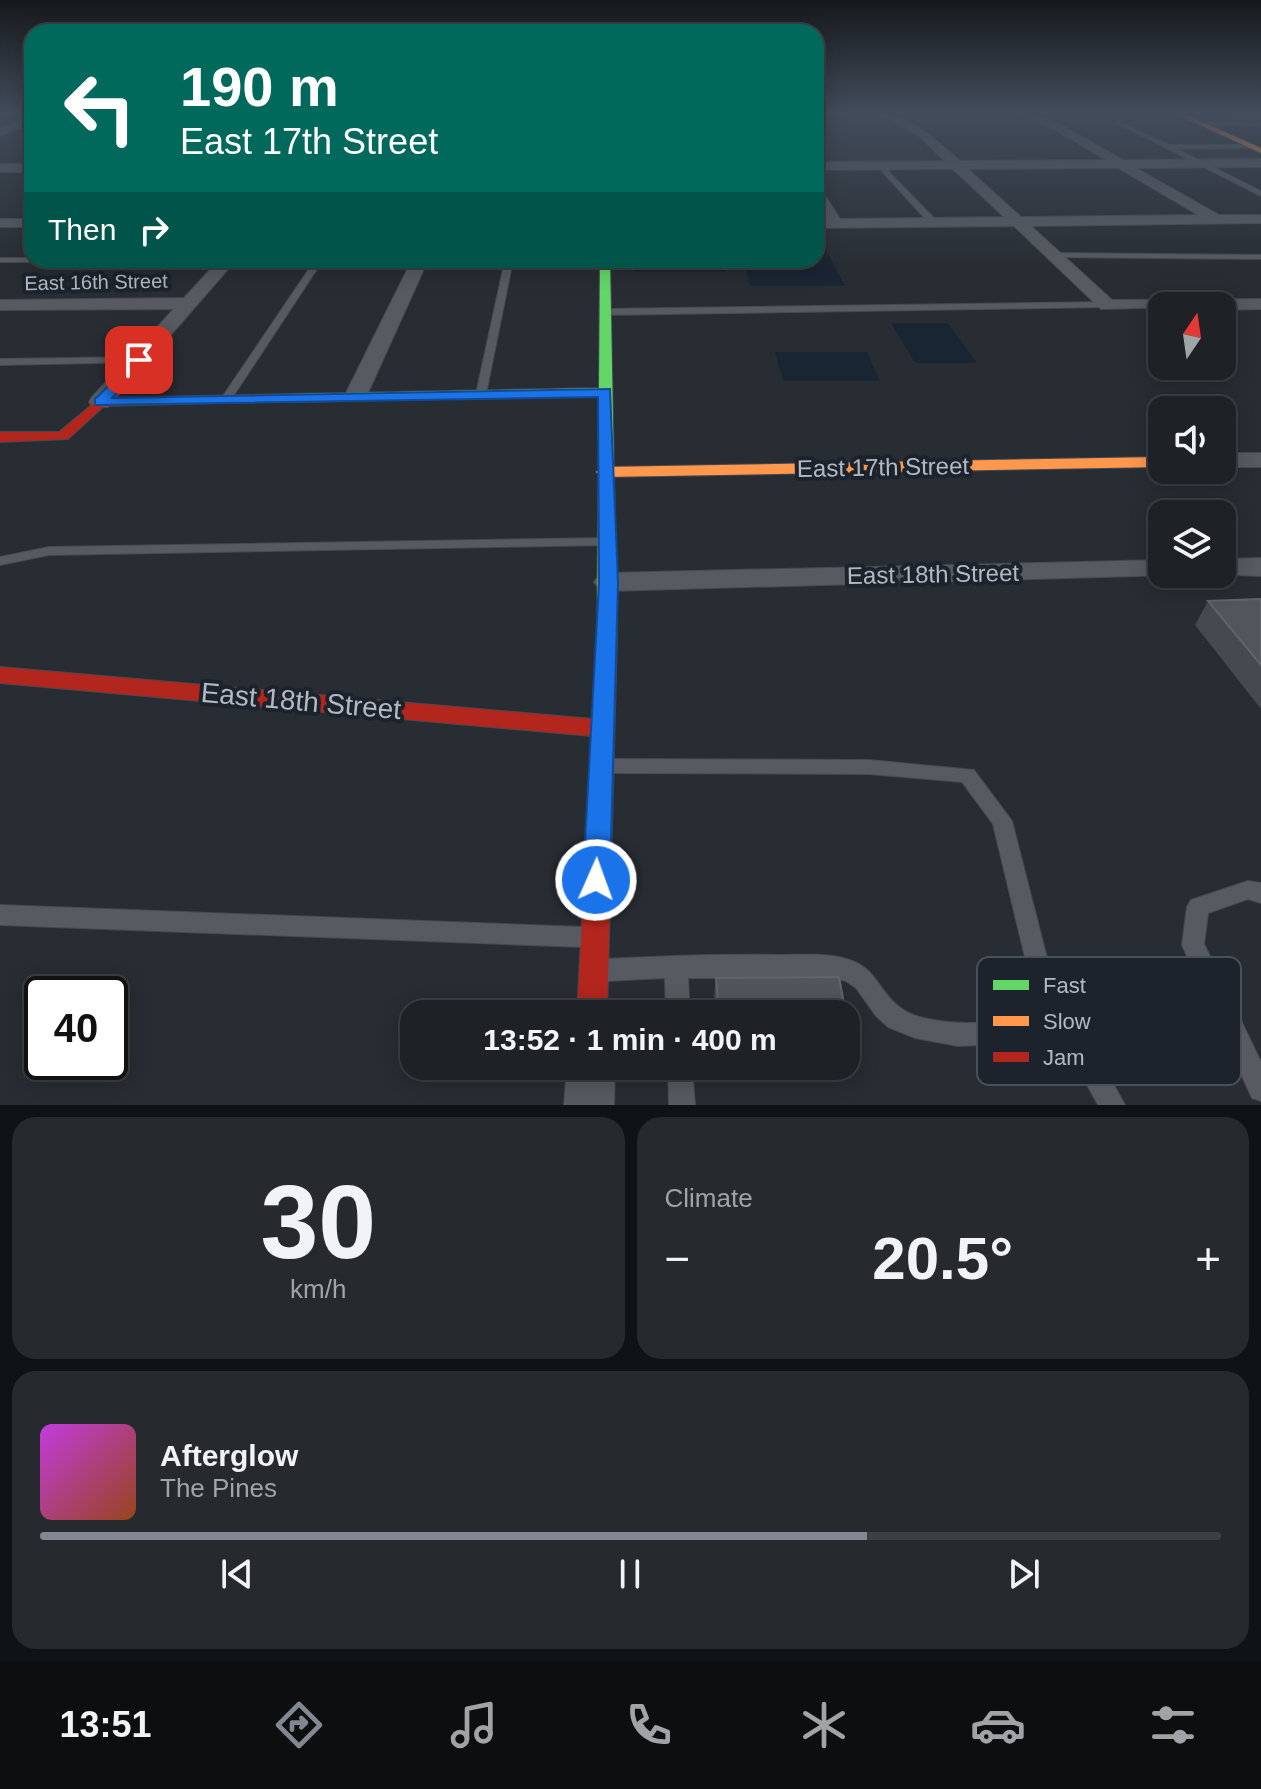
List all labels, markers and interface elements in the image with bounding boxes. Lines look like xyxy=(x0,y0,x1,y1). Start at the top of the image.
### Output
text: 190 m xyxy=(180,55,339,118)
icon: left xyxy=(48,56,152,160)
text: East 17th Street xyxy=(180,121,438,162)
icon: right xyxy=(132,208,176,252)
text: Then xyxy=(48,213,116,246)
street label: East 16th Street xyxy=(24,270,168,294)
north arrow xyxy=(1148,292,1236,380)
map controls xyxy=(1148,292,1236,588)
pin xyxy=(105,326,173,394)
icon: arrive xyxy=(117,338,161,382)
button: sound xyxy=(1148,396,1236,484)
street label: East 17th Street xyxy=(797,452,970,482)
button: layers xyxy=(1148,500,1236,588)
street label: East 18th Street xyxy=(847,559,1020,589)
street label: East 18th Street xyxy=(200,677,403,725)
position arrow xyxy=(554,838,638,922)
legend xyxy=(977,957,1241,1085)
text: Fast xyxy=(1043,973,1086,998)
speed limit sign: 40 xyxy=(24,976,128,1080)
text: Slow xyxy=(1043,1009,1091,1034)
text: 13:52 · 1 min · 400 m xyxy=(483,1023,777,1056)
text: Jam xyxy=(1043,1045,1085,1070)
text: 30 xyxy=(260,1164,376,1280)
text: Climate xyxy=(665,1183,753,1213)
text: 20.5° xyxy=(872,1225,1013,1292)
text: − xyxy=(665,1234,690,1283)
text: + xyxy=(1195,1234,1221,1283)
text: km/h xyxy=(290,1274,346,1304)
text: Afterglow xyxy=(160,1439,298,1472)
text: The Pines xyxy=(160,1473,277,1503)
icon: previous xyxy=(215,1552,259,1596)
icon: pause xyxy=(608,1552,652,1596)
icon: next xyxy=(1002,1552,1046,1596)
icon: directions xyxy=(271,1697,327,1753)
icon: music xyxy=(446,1697,502,1753)
icon: phone xyxy=(621,1697,677,1753)
icon: climate xyxy=(796,1697,852,1753)
icon: car xyxy=(970,1697,1026,1753)
icon: filters xyxy=(1145,1697,1201,1753)
text: 13:51 xyxy=(59,1704,152,1745)

